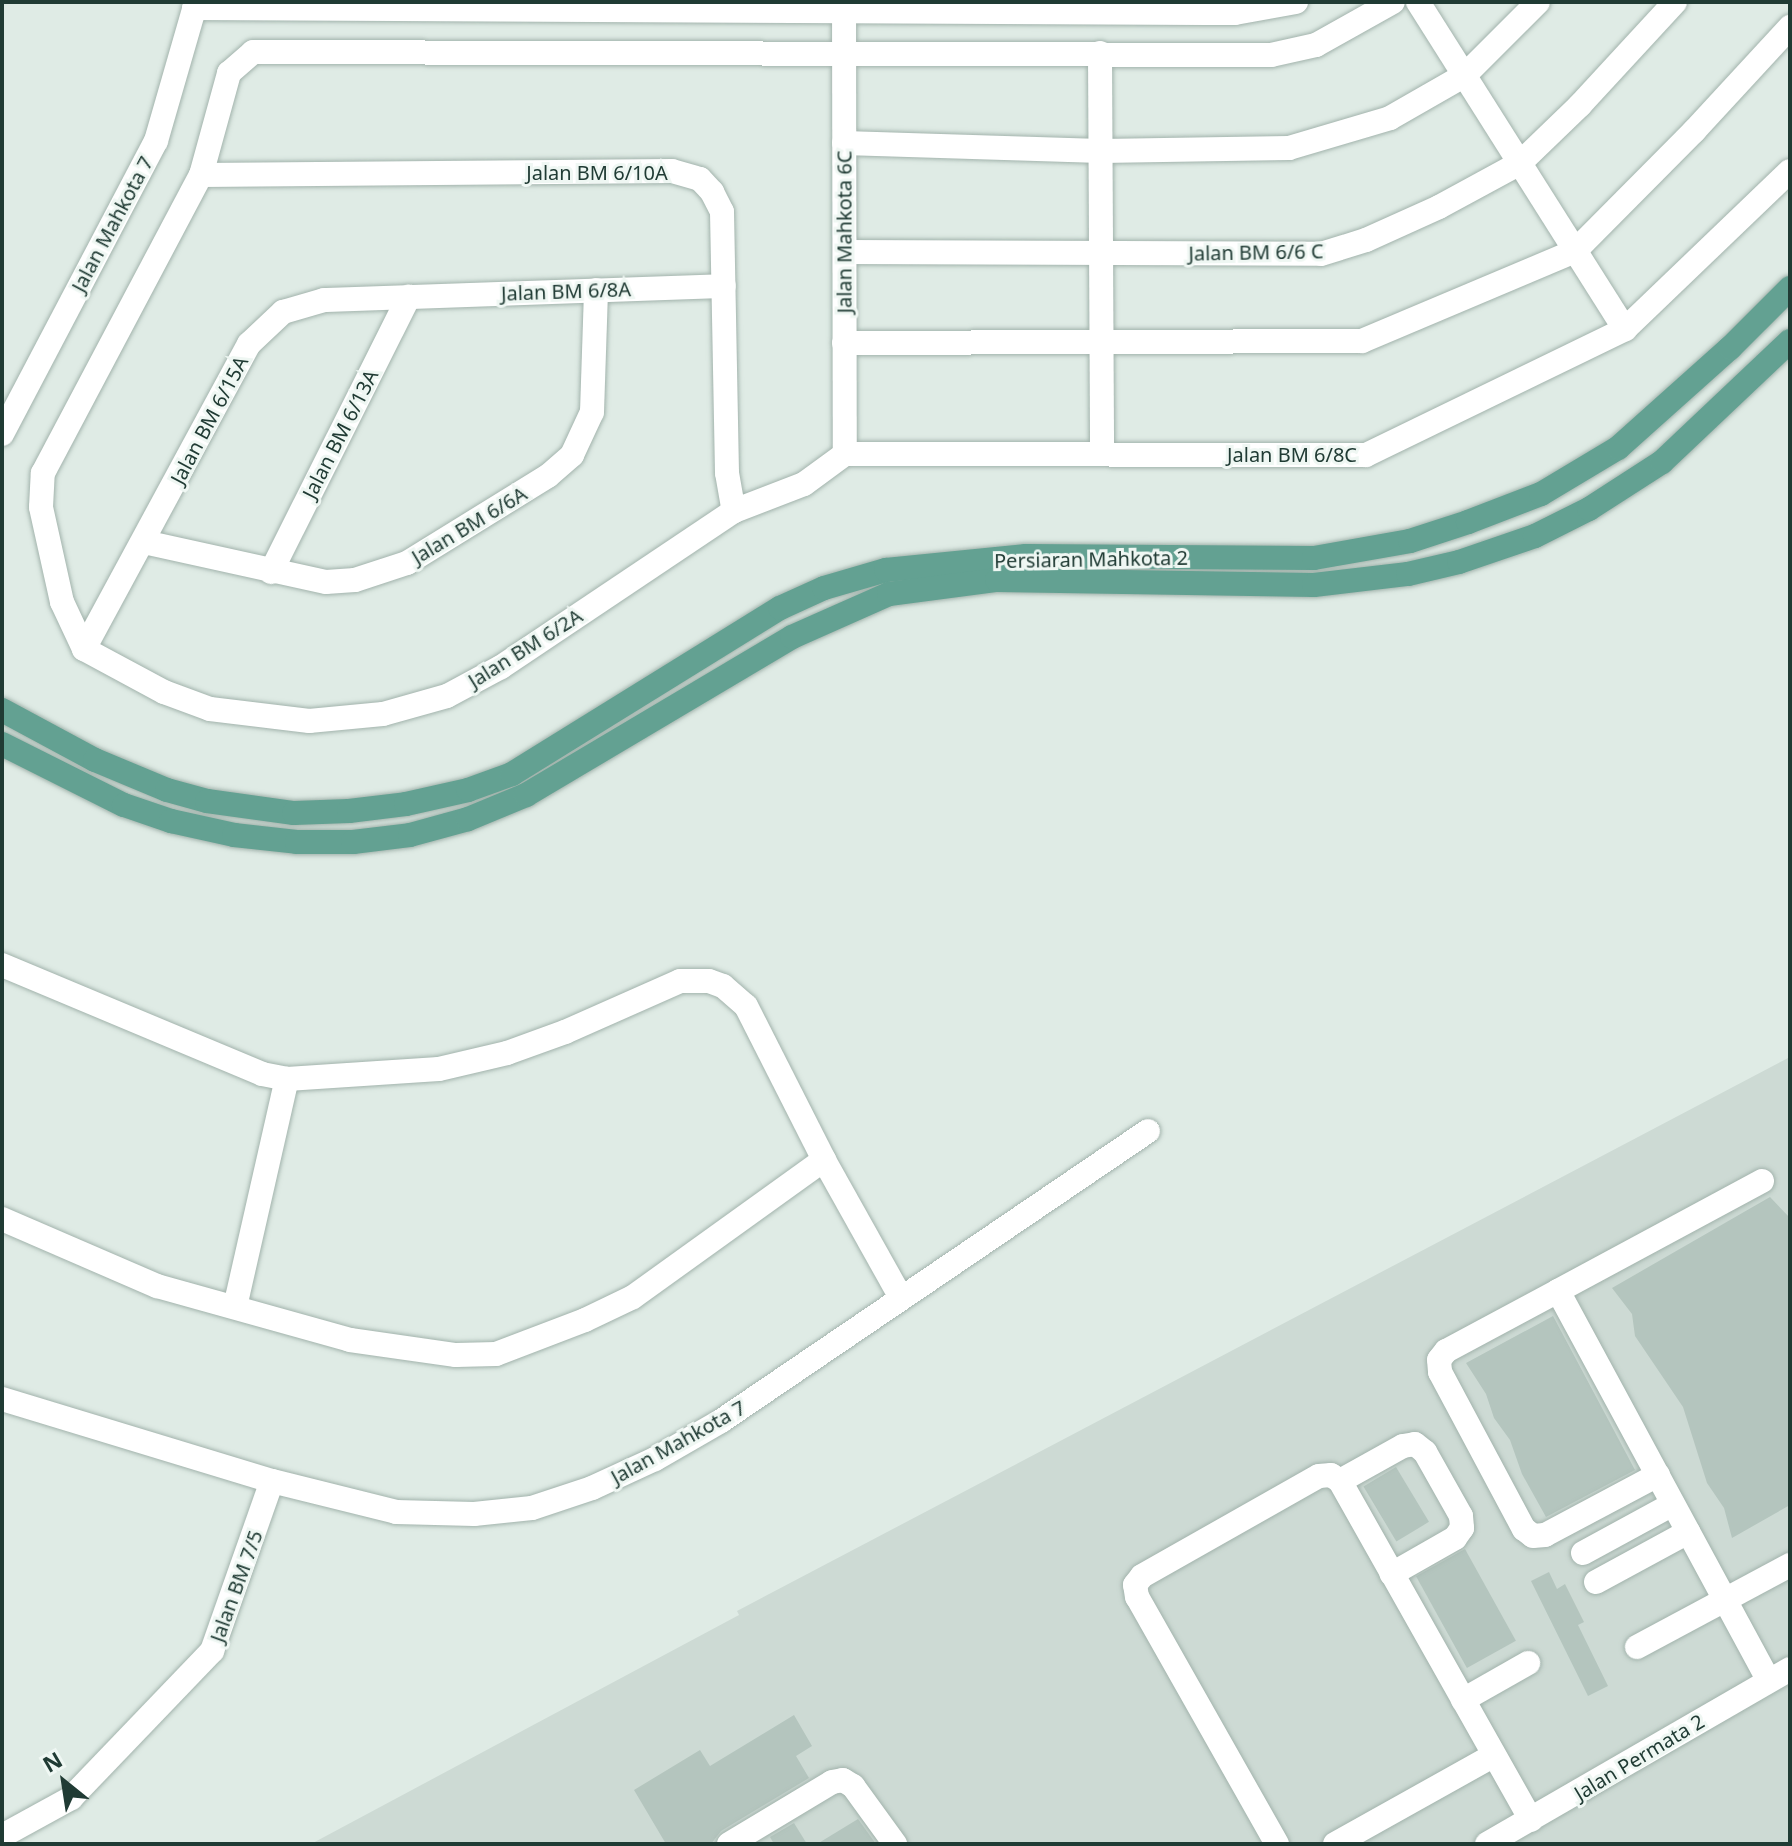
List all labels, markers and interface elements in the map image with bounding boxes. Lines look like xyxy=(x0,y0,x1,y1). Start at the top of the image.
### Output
street label: Jalan Mahkota 6C xyxy=(832,151,856,313)
street label: Jalan Mahkota 7 xyxy=(66,152,158,296)
street label: Jalan BM 6/10A xyxy=(526,160,668,184)
street label: Jalan BM 6/6 C xyxy=(1188,239,1324,265)
street label: Jalan BM 6/8A xyxy=(501,277,631,305)
street label: Jalan BM 6/15A xyxy=(165,352,253,488)
street label: Jalan BM 6/13A xyxy=(297,366,383,502)
street label: Jalan BM 6/8C xyxy=(1227,442,1357,466)
street label: Jalan BM 6/6A xyxy=(407,481,531,569)
street label: Persiaran Mahkota 2 xyxy=(994,545,1188,573)
street label: Jalan BM 6/2A xyxy=(463,603,587,693)
street label: Jalan Mahkota 7 xyxy=(606,1395,750,1489)
street label: Jalan BM 7/5 xyxy=(205,1527,267,1645)
street label: Jalan Permata 2 xyxy=(1570,1709,1708,1805)
north arrow xyxy=(24,1742,104,1822)
text: N xyxy=(37,1744,67,1779)

